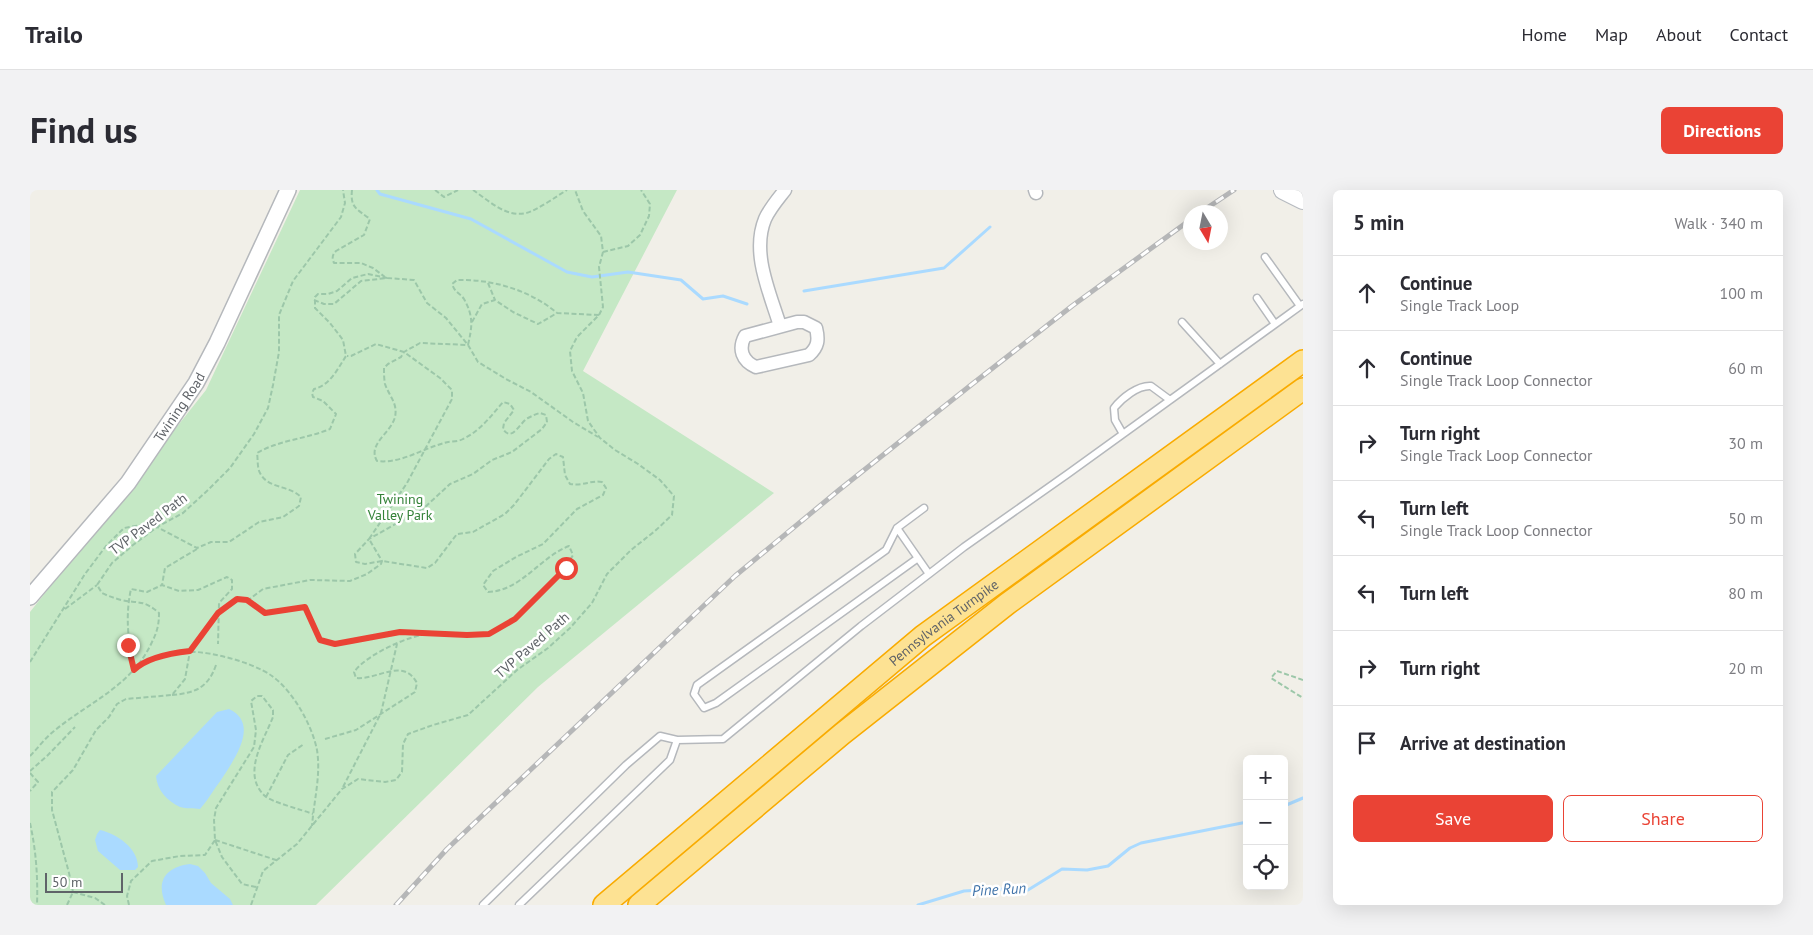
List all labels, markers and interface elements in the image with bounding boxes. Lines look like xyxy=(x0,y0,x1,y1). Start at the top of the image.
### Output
text: Trailo xyxy=(25,19,83,50)
text: Home xyxy=(1521,23,1567,46)
text: Map xyxy=(1595,23,1628,46)
text: About xyxy=(1656,23,1702,46)
text: Contact xyxy=(1730,23,1788,46)
text: Find us xyxy=(30,107,138,153)
button: Directions xyxy=(1661,107,1783,154)
north arrow xyxy=(1183,205,1228,250)
text: 5 min xyxy=(1353,209,1404,236)
text: Walk · 340 m xyxy=(1674,213,1763,233)
text: Continue xyxy=(1400,271,1472,295)
icon: ahead xyxy=(1353,279,1381,307)
text: 100 m xyxy=(1720,283,1763,303)
text: Single Track Loop xyxy=(1400,295,1519,315)
text: Continue xyxy=(1400,346,1472,370)
icon: ahead xyxy=(1353,354,1381,382)
text: 60 m xyxy=(1728,358,1763,378)
street label: Twining Road xyxy=(150,369,209,445)
text: Single Track Loop Connector xyxy=(1400,370,1592,390)
text: Turn right xyxy=(1400,421,1480,445)
icon: right xyxy=(1353,429,1381,457)
text: 30 m xyxy=(1728,433,1763,453)
text: Single Track Loop Connector xyxy=(1400,445,1592,465)
street label: TVP Paved Path xyxy=(106,489,190,559)
park label: Twining Valley Park xyxy=(367,490,433,524)
text: Turn left xyxy=(1400,496,1469,520)
icon: left xyxy=(1353,504,1381,532)
text: 50 m xyxy=(1728,508,1763,528)
text: Single Track Loop Connector xyxy=(1400,520,1592,540)
route start xyxy=(555,557,578,580)
street label: Pennsylvania Turnpike xyxy=(885,575,1002,670)
icon: left xyxy=(1353,579,1381,607)
text: Turn left xyxy=(1400,581,1469,605)
text: 80 m xyxy=(1728,583,1763,603)
street label: TVP Paved Path xyxy=(491,608,573,682)
route end xyxy=(117,634,140,657)
icon: right xyxy=(1353,654,1381,682)
text: Turn right xyxy=(1400,656,1480,680)
text: 20 m xyxy=(1728,658,1763,678)
icon: arrive xyxy=(1353,729,1381,757)
text: Arrive at destination xyxy=(1400,731,1566,755)
map controls xyxy=(1243,755,1288,890)
button: + xyxy=(1243,755,1288,800)
button: Save xyxy=(1353,795,1553,842)
button: Share xyxy=(1563,795,1763,842)
button: − xyxy=(1243,800,1288,845)
button: locate xyxy=(1243,845,1288,890)
scale bar xyxy=(45,870,122,893)
text: 50 m xyxy=(52,873,82,891)
water label: Pine Run xyxy=(971,878,1027,900)

